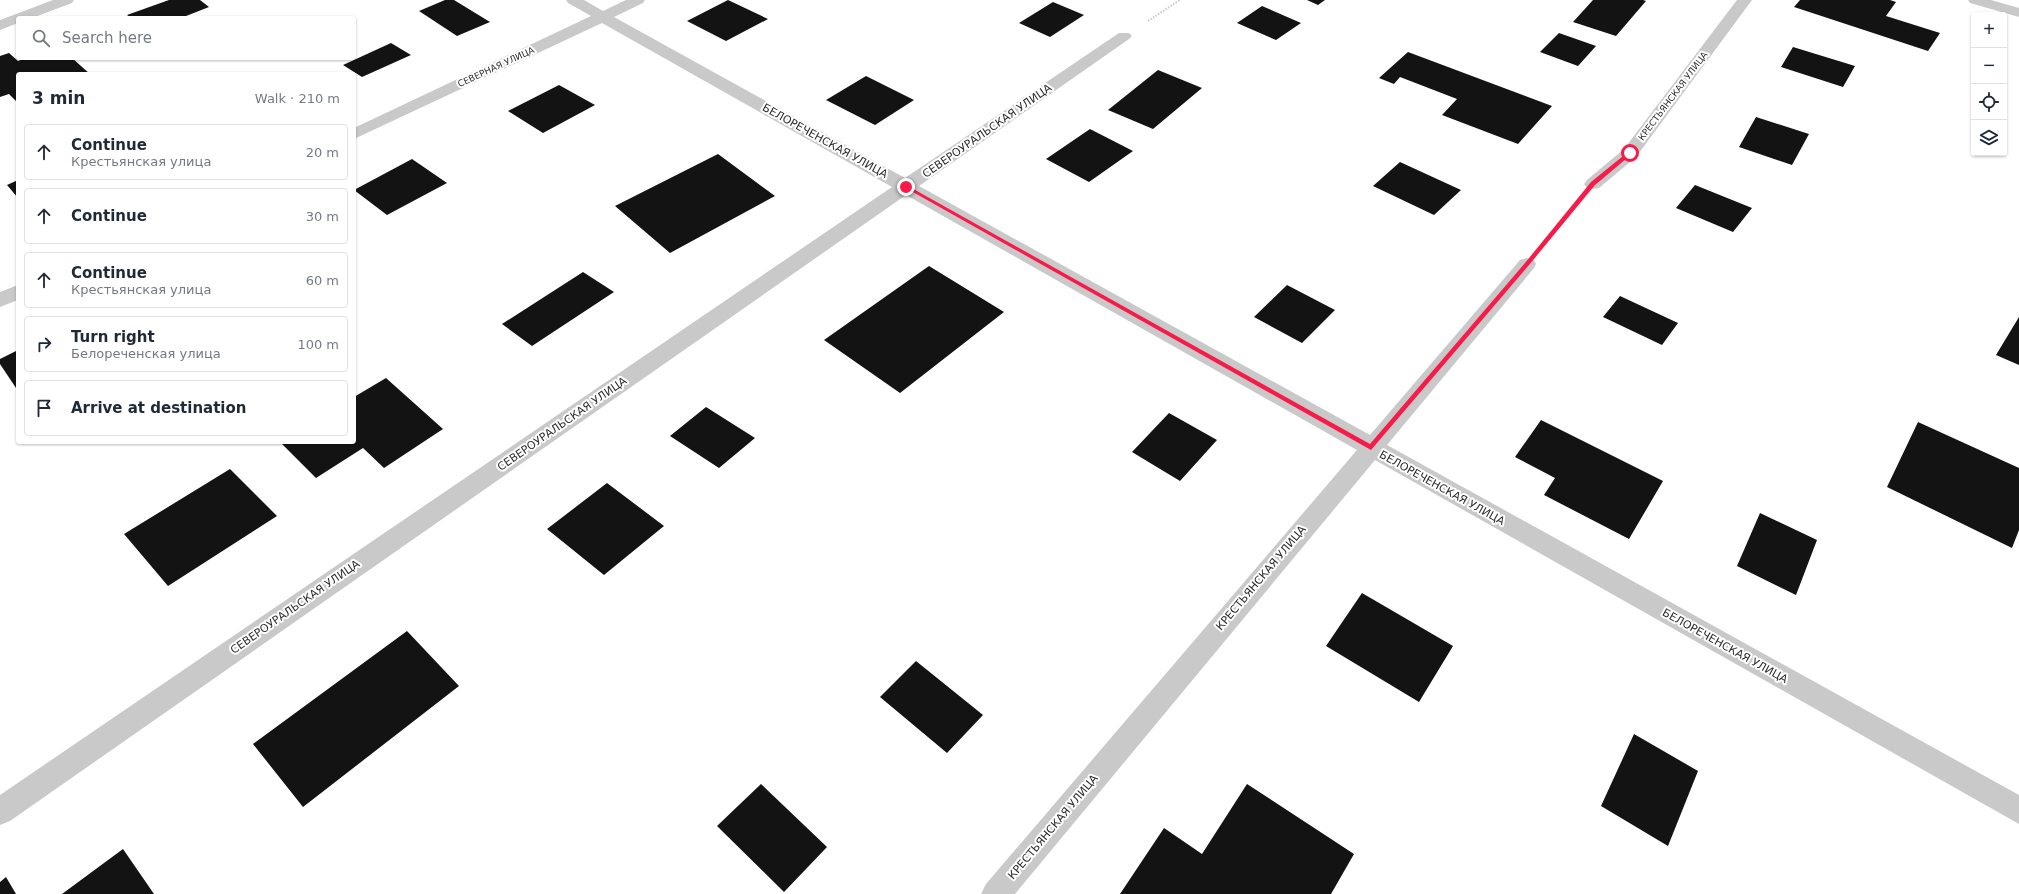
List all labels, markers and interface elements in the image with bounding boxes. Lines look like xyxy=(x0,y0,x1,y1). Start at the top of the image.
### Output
map controls xyxy=(1971,12,2007,156)
button: + xyxy=(1971,12,2007,48)
search box xyxy=(16,16,356,60)
icon: search xyxy=(30,27,52,49)
text: Search here xyxy=(62,29,152,47)
street label: СЕВЕРНАЯ УЛИЦА xyxy=(456,44,537,89)
button: − xyxy=(1971,48,2007,84)
street label: КРЕСТЬЯНСКАЯ УЛИЦА xyxy=(1636,49,1710,142)
street label: СЕВЕРОУРАЛЬСКАЯ УЛИЦА xyxy=(920,81,1054,181)
button: locate xyxy=(1971,84,2007,120)
text: 3 min xyxy=(32,88,85,108)
text: Walk · 210 m xyxy=(255,91,340,106)
street label: БЕЛОРЕЧЕНСКАЯ УЛИЦА xyxy=(760,101,890,181)
button: layers xyxy=(1971,120,2007,156)
text: Continue xyxy=(71,136,147,154)
icon: ahead xyxy=(33,141,55,163)
route start xyxy=(1621,144,1639,162)
text: 20 m xyxy=(306,145,339,160)
text: Крестьянская улица xyxy=(71,154,211,169)
route end xyxy=(897,178,915,196)
icon: ahead xyxy=(33,205,55,227)
text: Continue xyxy=(71,207,147,225)
text: 30 m xyxy=(306,209,339,224)
text: Continue xyxy=(71,264,147,282)
icon: ahead xyxy=(33,269,55,291)
text: 60 m xyxy=(306,273,339,288)
text: Крестьянская улица xyxy=(71,282,211,297)
text: Turn right xyxy=(71,328,155,346)
icon: right xyxy=(33,333,55,355)
text: 100 m xyxy=(297,337,339,352)
text: Белореченская улица xyxy=(71,346,221,361)
street label: СЕВЕРОУРАЛЬСКАЯ УЛИЦА xyxy=(495,374,629,474)
icon: arrive xyxy=(33,397,55,419)
text: Arrive at destination xyxy=(71,399,246,417)
street label: БЕЛОРЕЧЕНСКАЯ УЛИЦА xyxy=(1377,448,1507,528)
street label: КРЕСТЬЯНСКАЯ УЛИЦА xyxy=(1213,523,1309,633)
street label: СЕВЕРОУРАЛЬСКАЯ УЛИЦА xyxy=(228,557,362,657)
street label: БЕЛОРЕЧЕНСКАЯ УЛИЦА xyxy=(1660,606,1790,686)
street label: КРЕСТЬЯНСКАЯ УЛИЦА xyxy=(1005,772,1101,882)

